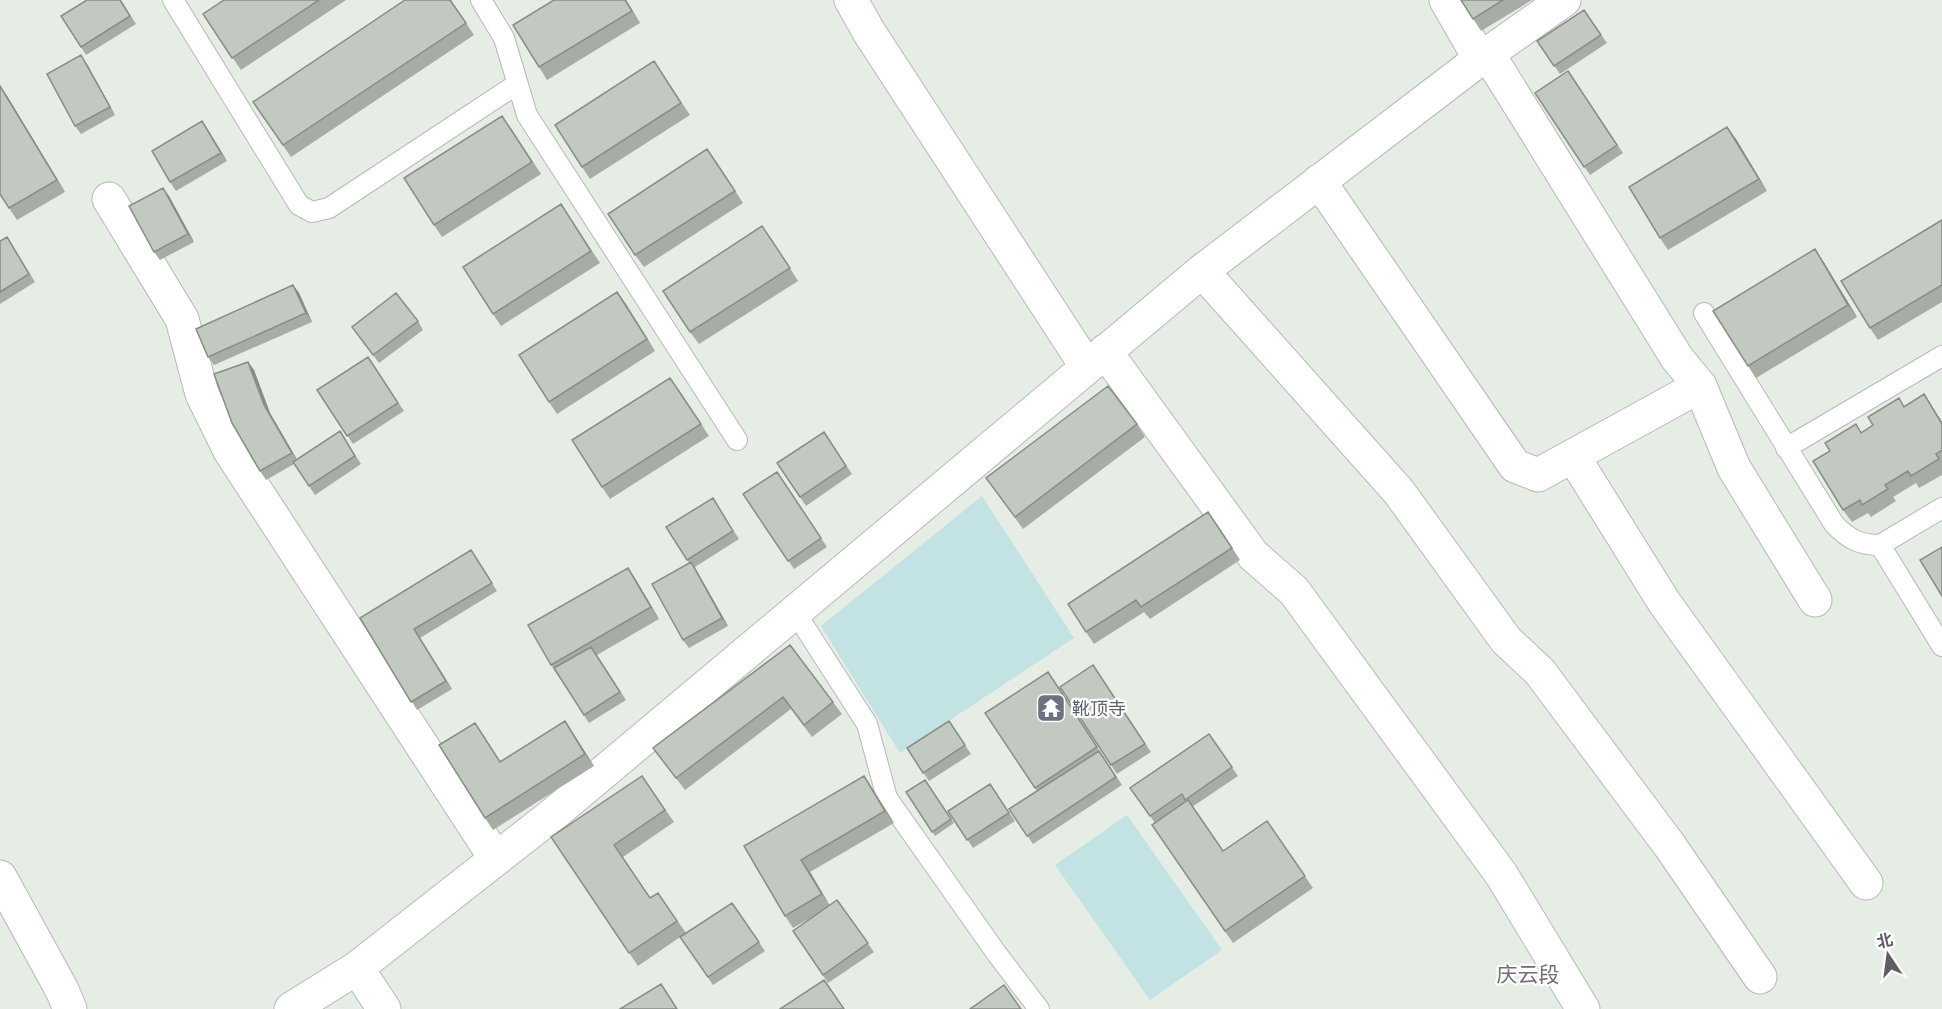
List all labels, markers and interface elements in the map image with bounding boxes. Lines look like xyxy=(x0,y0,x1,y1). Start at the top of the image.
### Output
temple icon: 靴顶寺 xyxy=(1035,692,1067,724)
place label: 靴顶寺 xyxy=(1072,698,1126,719)
north arrow xyxy=(1858,925,1918,985)
text: 北 xyxy=(1875,930,1895,952)
district label: 庆云段 xyxy=(1497,962,1560,987)

